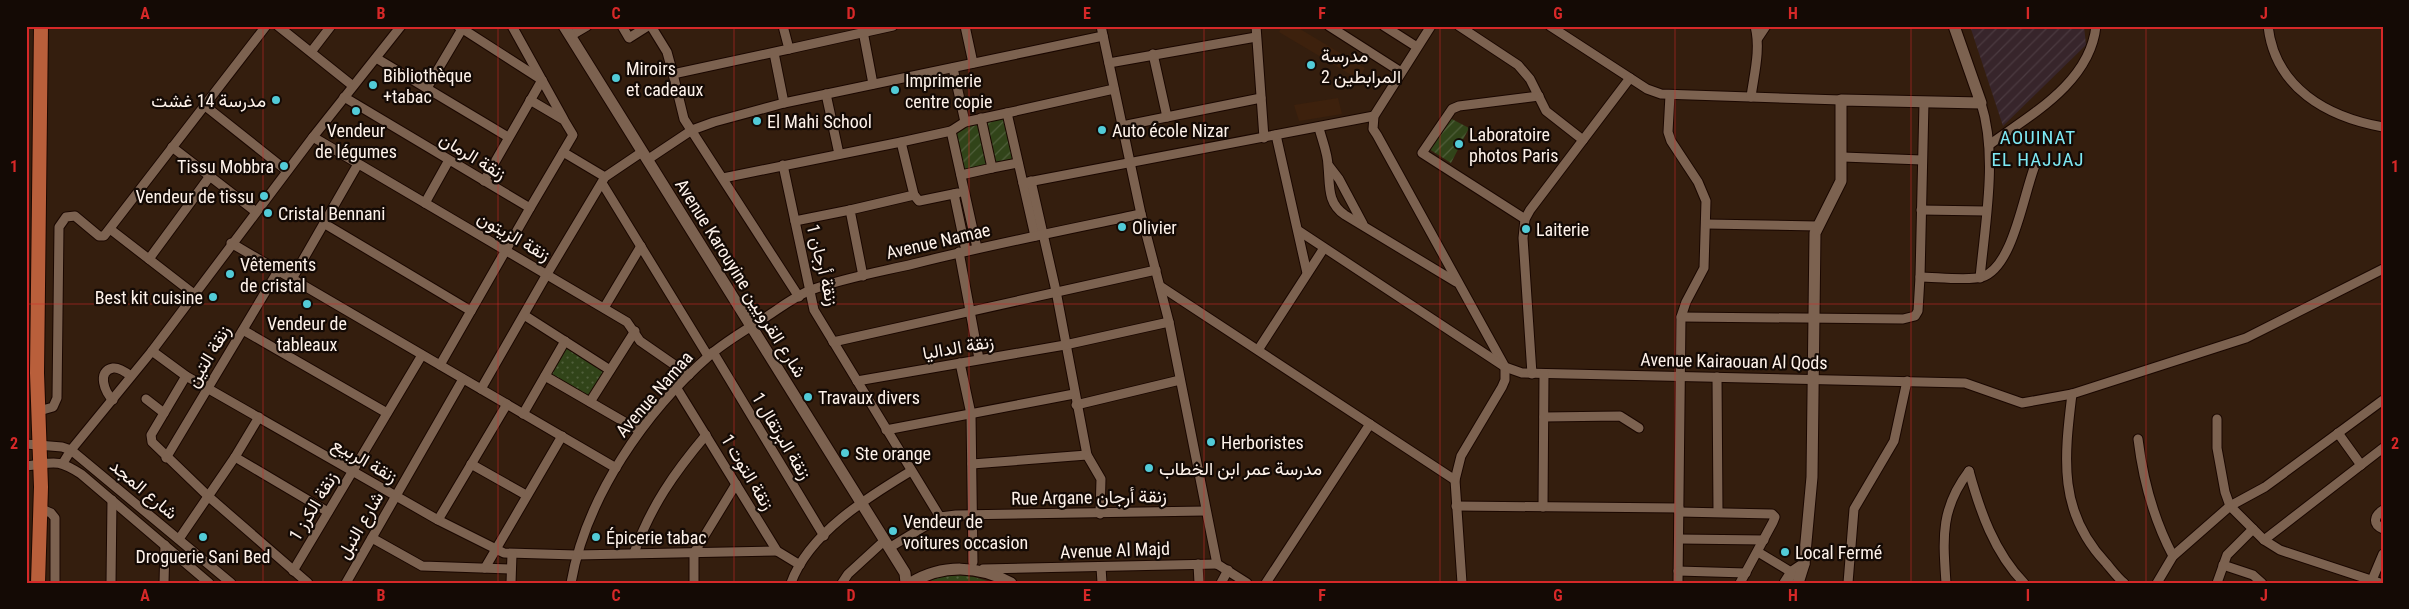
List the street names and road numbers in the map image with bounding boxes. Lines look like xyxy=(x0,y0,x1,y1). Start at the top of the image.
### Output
street label: زنقة الرمان xyxy=(435,128,510,185)
street label: Avenue Karouyine شارع القرويين xyxy=(669,175,811,382)
street label: زنقة الزيتون xyxy=(473,207,554,266)
street label: Avenue Namae xyxy=(884,219,992,263)
street label: زنقة أرجان 1 xyxy=(802,222,843,308)
street label: زنقة التين xyxy=(181,321,235,391)
street label: زنقة الداليا xyxy=(921,330,995,365)
street label: Avenue Namaa xyxy=(611,347,697,441)
street label: Avenue Kairaouan Al Qods xyxy=(1640,349,1828,373)
street label: زنقة البرتقال 1 xyxy=(747,389,816,484)
street label: زنقة التوت 1 xyxy=(716,430,779,514)
street label: زنقة الربيع xyxy=(328,433,401,489)
street label: شارع المجد xyxy=(105,455,182,525)
street label: زنقة الكرز 1 xyxy=(284,468,343,545)
street label: Rue Argane زنقة أرجان xyxy=(1011,485,1167,510)
street label: شارع النبل xyxy=(332,488,389,563)
street label: Avenue Al Majd xyxy=(1060,538,1170,562)

